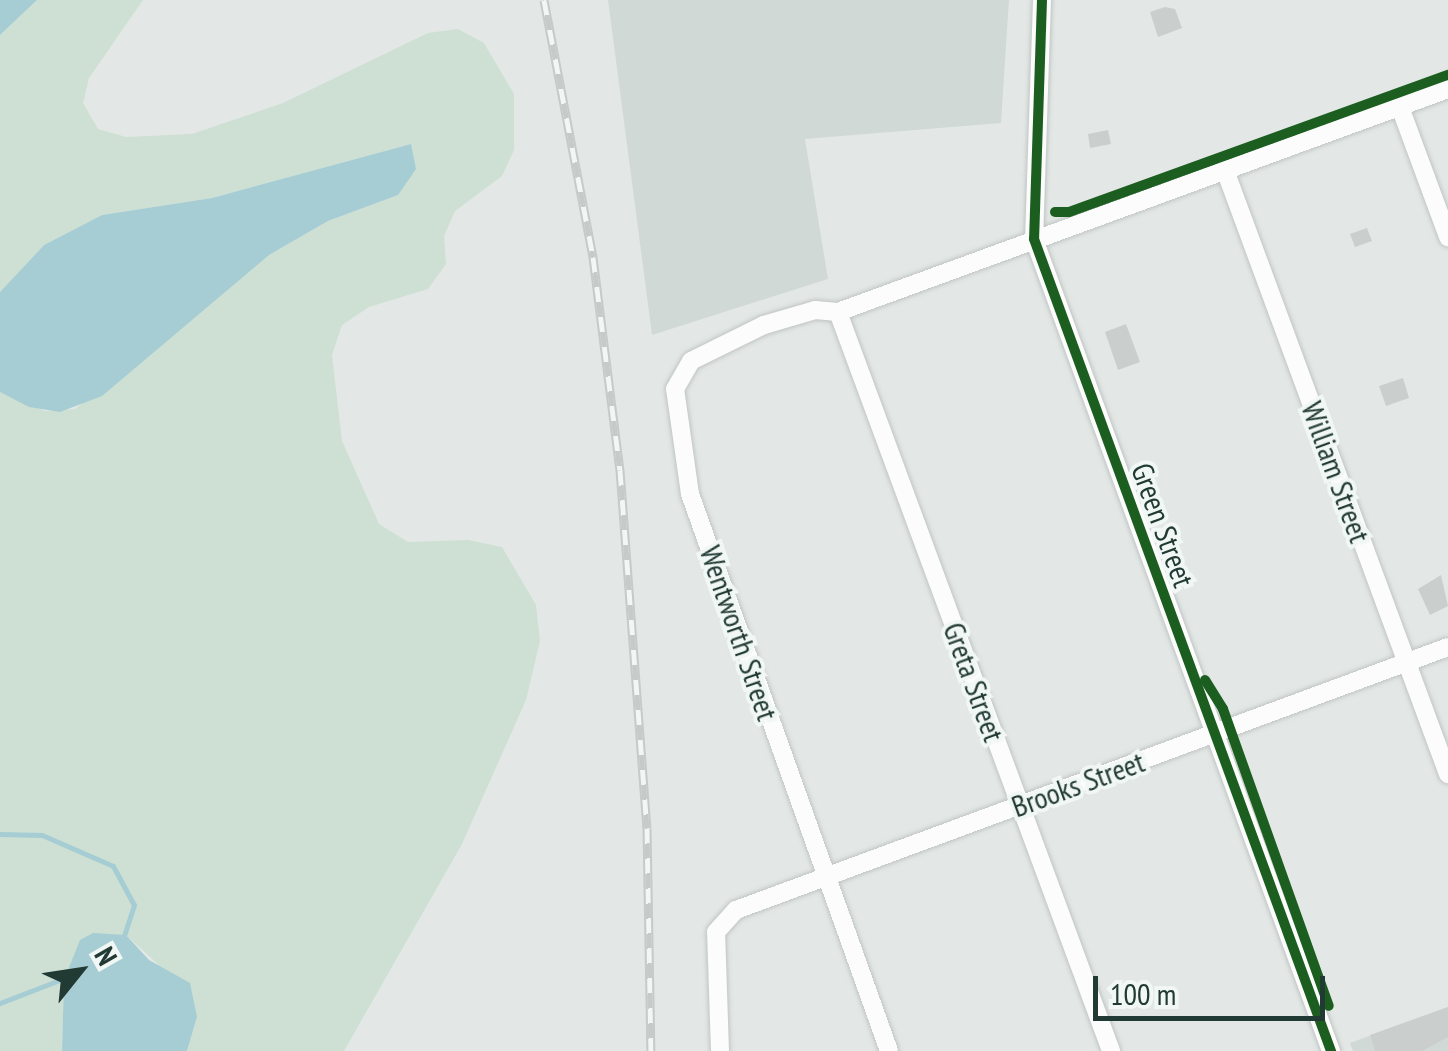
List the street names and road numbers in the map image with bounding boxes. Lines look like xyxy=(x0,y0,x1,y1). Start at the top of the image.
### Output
street label: William Street xyxy=(1294,397,1378,547)
street label: Green Street xyxy=(1124,458,1202,592)
street label: Wentworth Street xyxy=(692,541,786,725)
street label: Greta Street xyxy=(936,618,1012,746)
street label: Brooks Street xyxy=(1007,743,1149,825)

